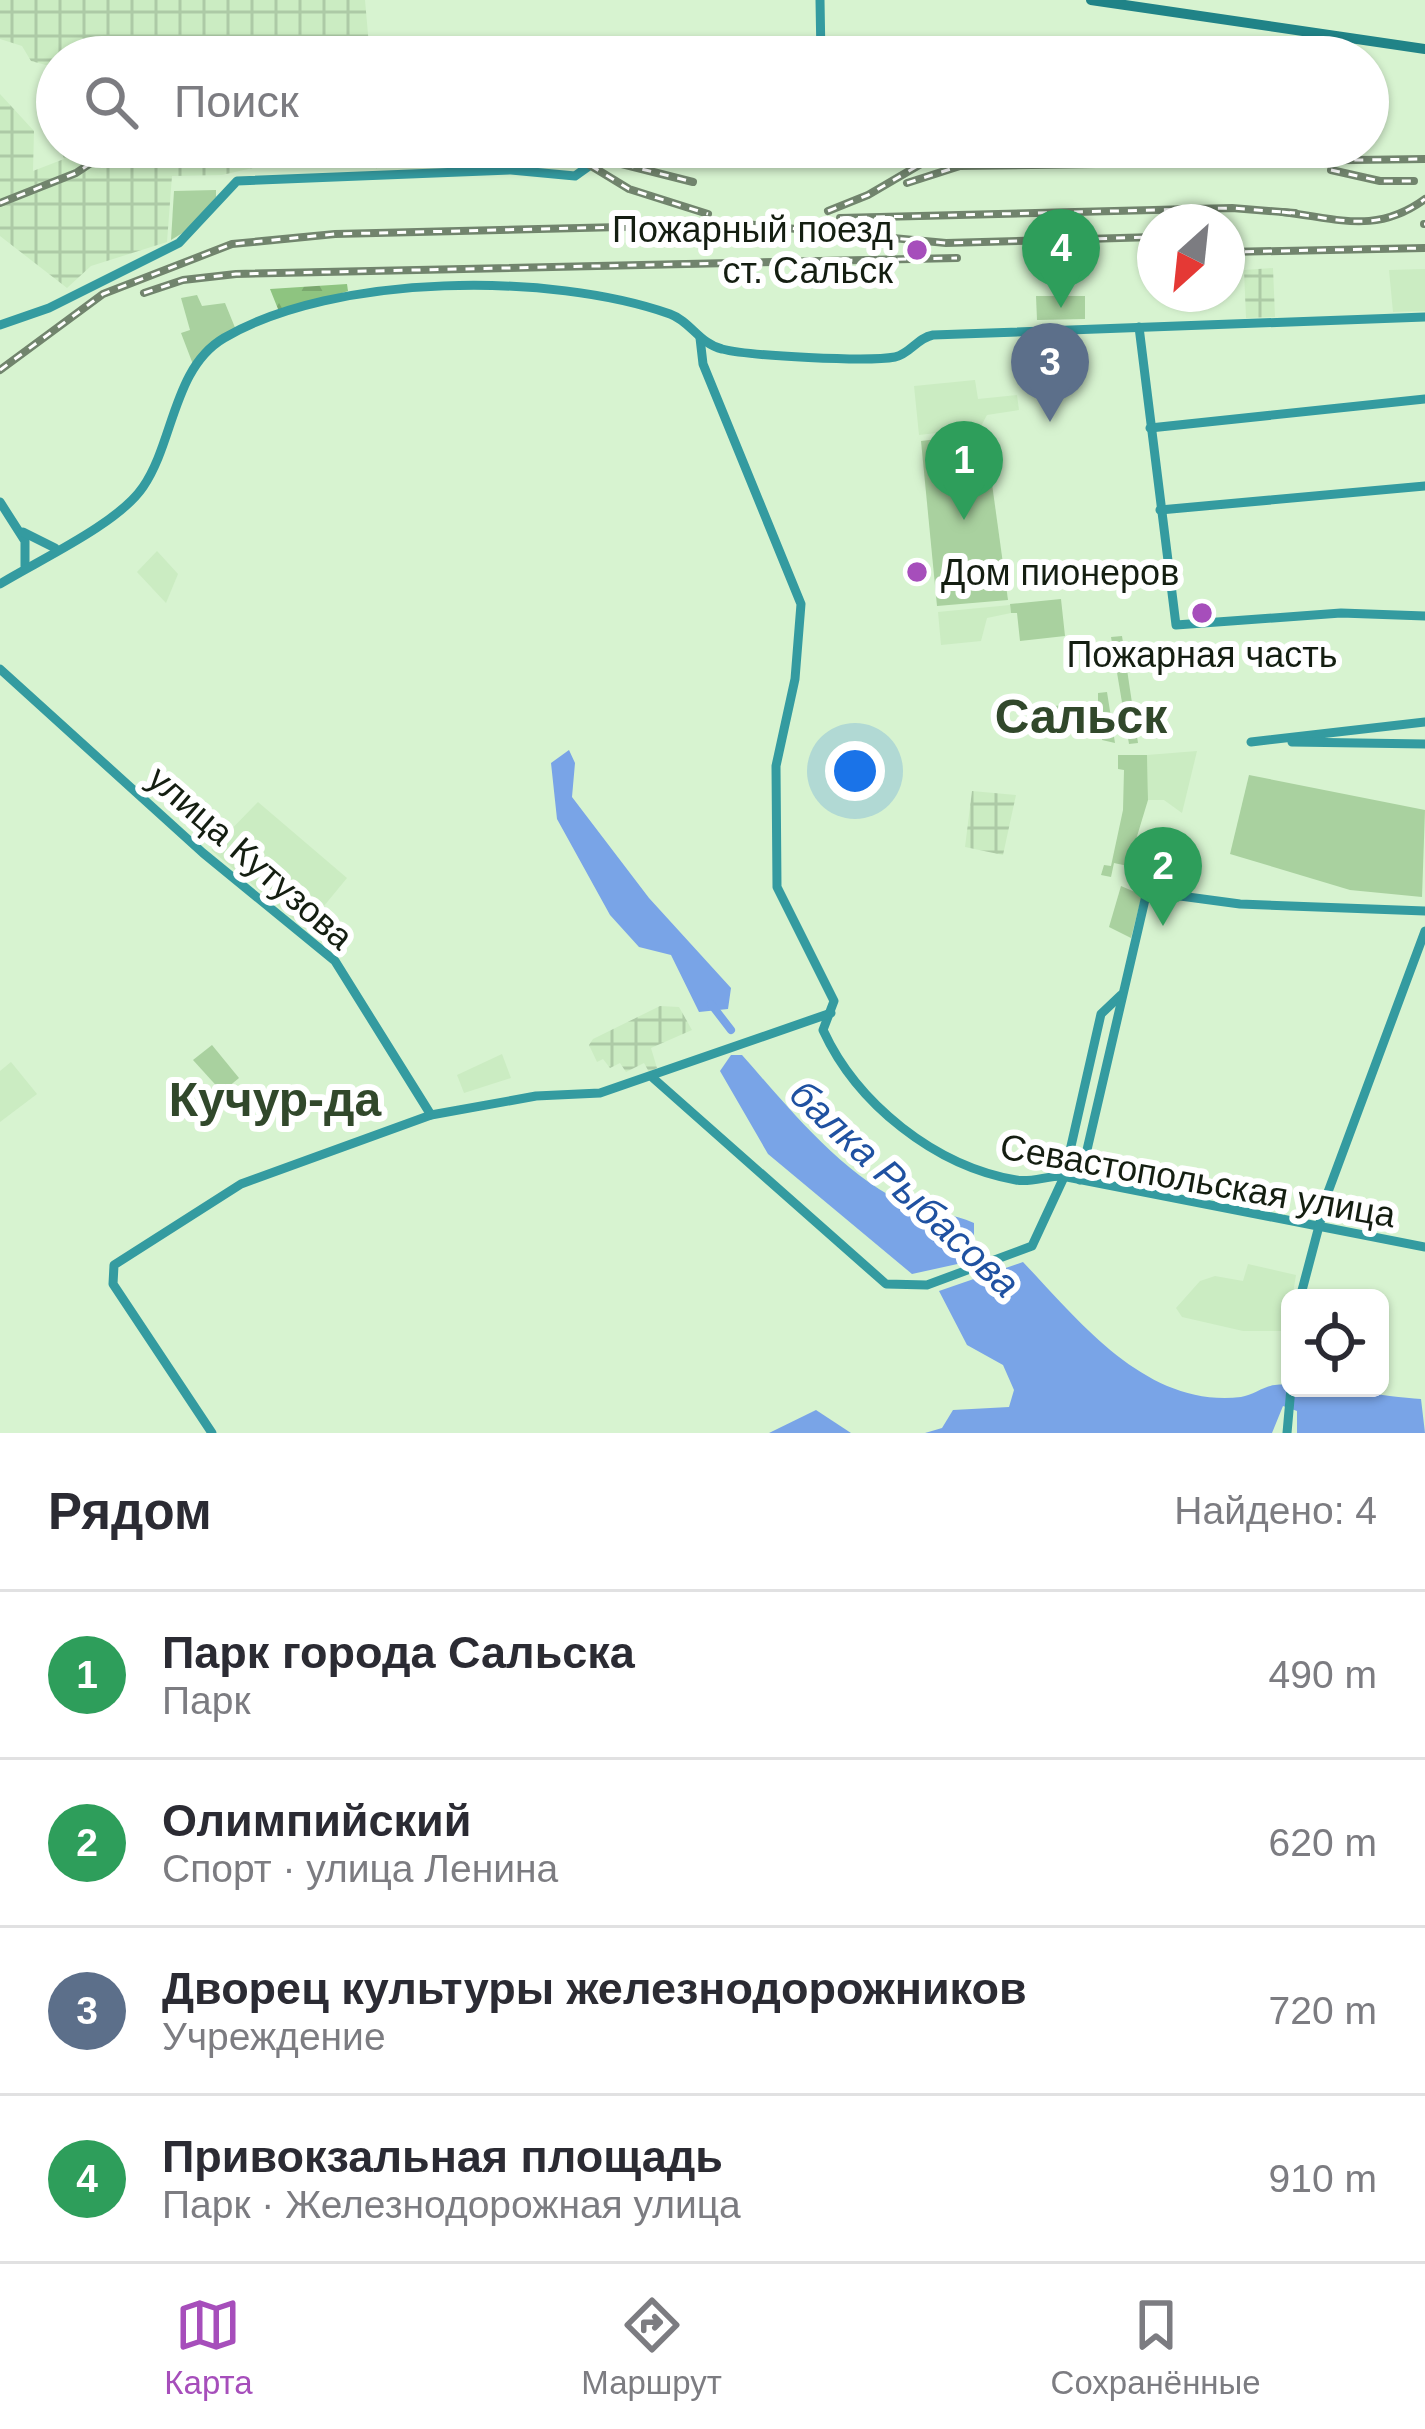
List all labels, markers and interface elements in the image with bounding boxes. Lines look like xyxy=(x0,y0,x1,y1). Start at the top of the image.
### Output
search box xyxy=(36,36,1389,168)
icon: search xyxy=(78,69,144,135)
text: Поиск xyxy=(174,76,299,127)
north arrow xyxy=(1137,204,1245,312)
place label: Пожарный поезд ст. Сальск xyxy=(612,209,893,291)
pin: 4 xyxy=(1022,209,1100,308)
marker: Пожарный поезд ст. Сальск xyxy=(904,237,930,263)
pin: 3 xyxy=(1011,323,1089,422)
pin: 1 xyxy=(925,421,1003,520)
place label: Дом пионеров xyxy=(941,552,1179,593)
marker: Дом пионеров xyxy=(904,559,930,585)
marker: Пожарная часть xyxy=(1189,600,1215,626)
place label: Пожарная часть xyxy=(1066,634,1338,675)
district label: Сальск xyxy=(995,690,1168,743)
your location xyxy=(825,741,885,801)
street label: улица Кутузова xyxy=(140,757,362,958)
pin: 2 xyxy=(1124,827,1202,926)
water label: балка Рыбасова xyxy=(781,1071,1028,1305)
district label: Кучур-да xyxy=(169,1073,382,1126)
street label: Севастопольская улица xyxy=(997,1126,1400,1236)
map controls xyxy=(1281,1289,1389,1397)
button: locate xyxy=(1281,1289,1389,1397)
text: Рядом xyxy=(48,1483,212,1540)
text: Найдено: 4 xyxy=(1174,1489,1377,1532)
text: Парк города Сальска xyxy=(162,1627,635,1678)
text: 1 xyxy=(76,1653,98,1696)
text: 490 m xyxy=(1269,1653,1377,1696)
text: Парк xyxy=(162,1679,250,1722)
text: Олимпийский xyxy=(162,1795,471,1846)
text: 2 xyxy=(76,1821,98,1864)
text: 620 m xyxy=(1269,1821,1377,1864)
text: Спорт · улица Ленина xyxy=(162,1847,558,1890)
text: Дворец культуры железнодорожников xyxy=(162,1963,1027,2014)
text: 3 xyxy=(76,1989,98,2032)
text: 720 m xyxy=(1269,1989,1377,2032)
text: Учреждение xyxy=(162,2015,386,2058)
text: Привокзальная площадь xyxy=(162,2131,723,2182)
text: 4 xyxy=(76,2157,98,2200)
text: 910 m xyxy=(1269,2157,1377,2200)
text: Парк · Железнодорожная улица xyxy=(162,2183,741,2226)
tab: Карта xyxy=(164,2292,253,2402)
tab: Маршрут xyxy=(581,2292,722,2402)
tab: Сохранённые xyxy=(1051,2292,1261,2402)

